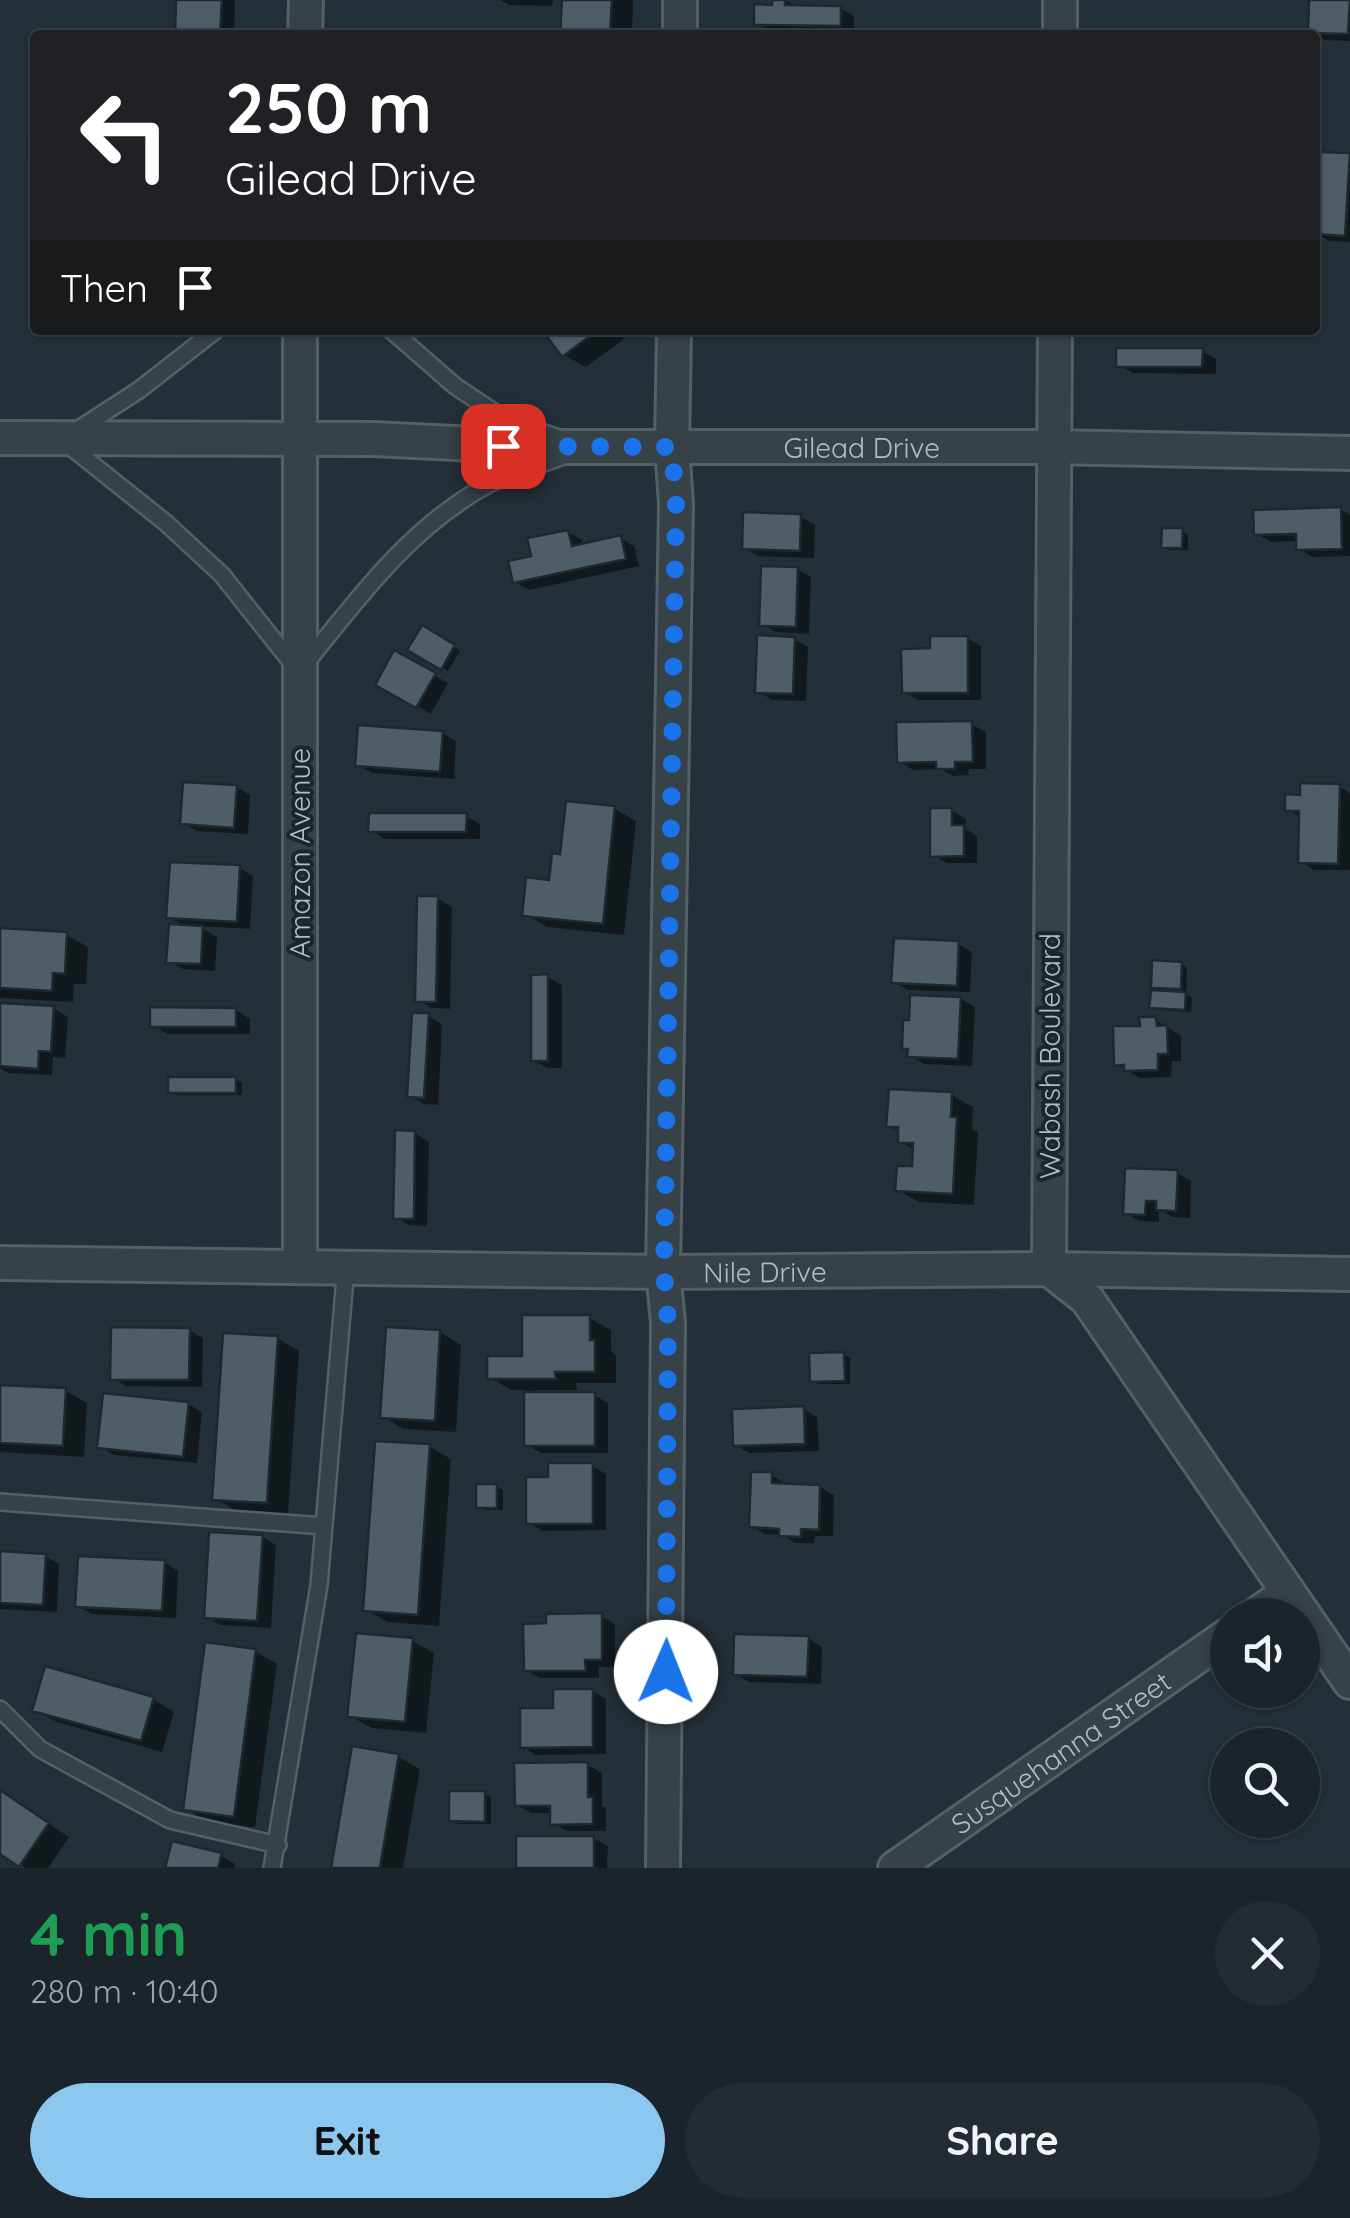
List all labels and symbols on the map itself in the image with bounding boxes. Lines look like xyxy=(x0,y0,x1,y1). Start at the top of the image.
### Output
pin xyxy=(461,404,546,489)
street label: Gilead Drive xyxy=(783,430,940,465)
street label: Amazon Avenue xyxy=(282,748,317,958)
street label: Wabash Boulevard xyxy=(1032,933,1067,1179)
street label: Nile Drive xyxy=(703,1253,827,1289)
position arrow xyxy=(614,1620,718,1724)
street label: Susquehanna Street xyxy=(944,1663,1177,1841)

